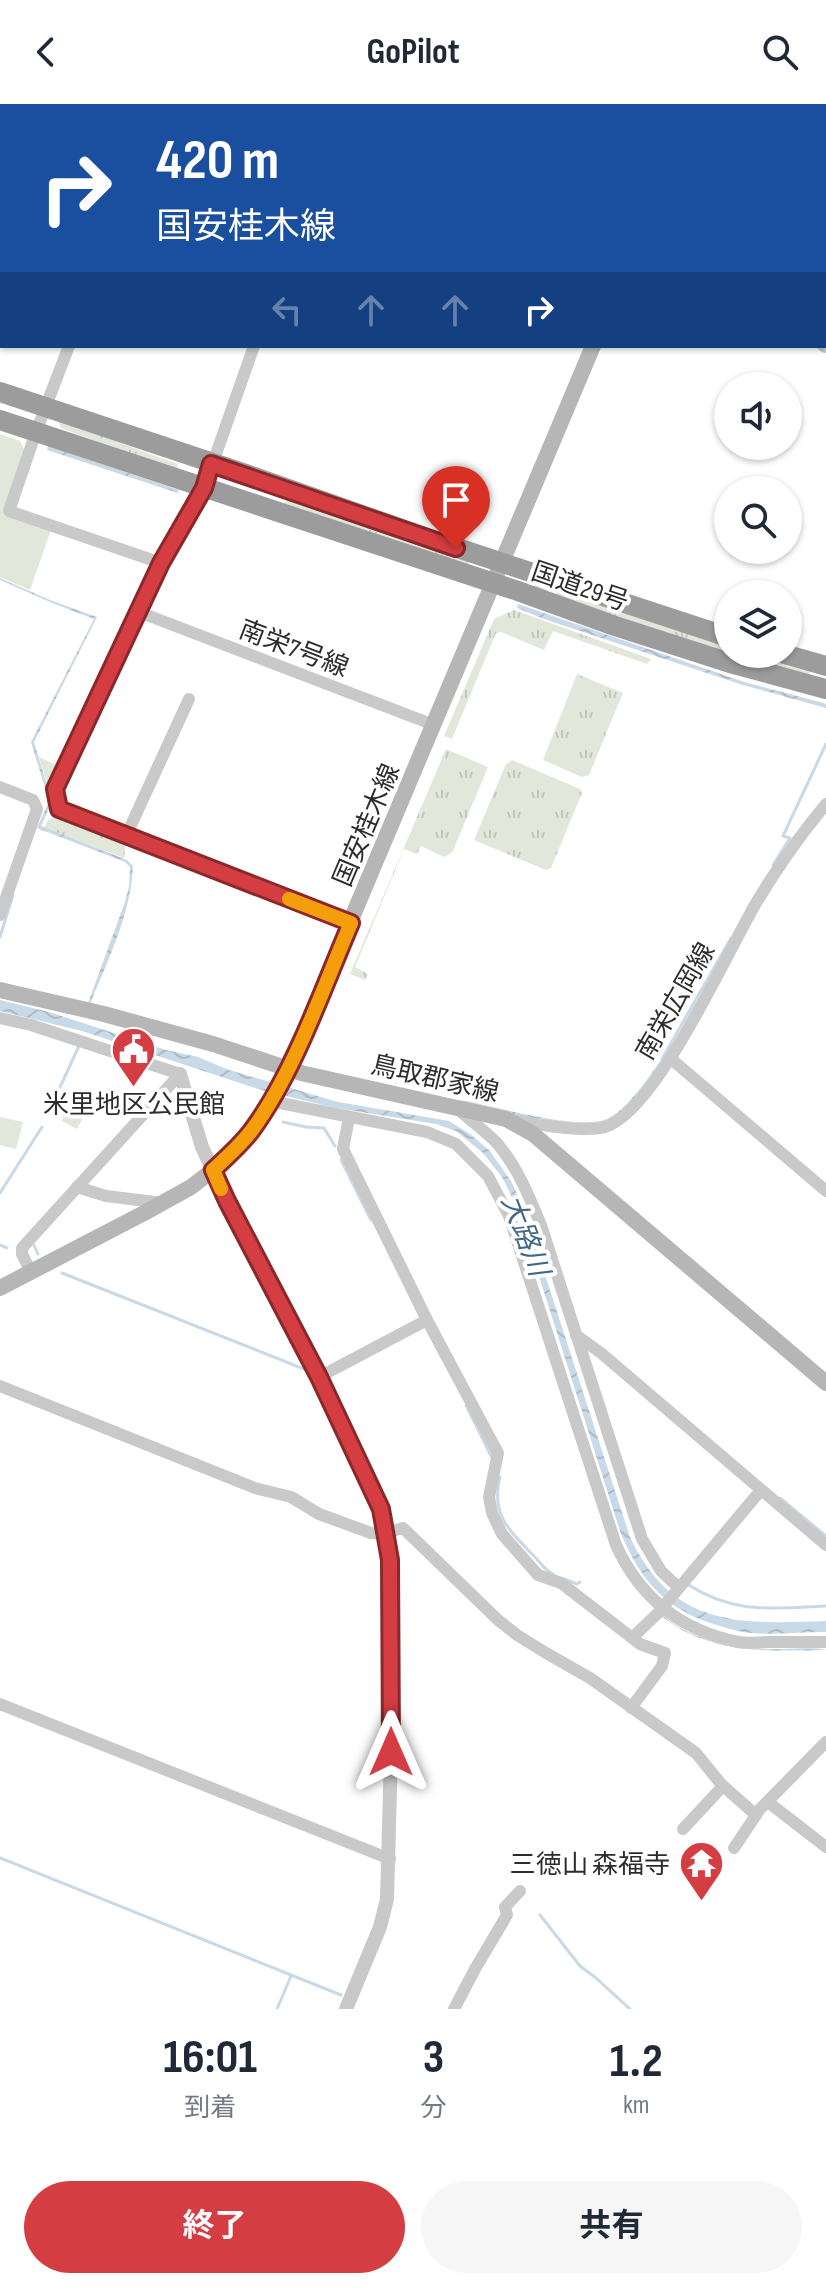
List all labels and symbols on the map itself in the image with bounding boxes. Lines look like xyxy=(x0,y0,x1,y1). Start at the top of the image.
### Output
pin xyxy=(422,466,490,548)
street label: 国道29号 xyxy=(527,556,632,618)
street label: 南栄7号線 xyxy=(235,614,352,684)
street label: 国安桂木線 xyxy=(328,760,407,891)
street label: 南栄広岡線 xyxy=(630,938,722,1066)
public building icon: 米里地区公民館 xyxy=(110,1025,158,1088)
street label: 鳥取郡家線 xyxy=(368,1050,501,1109)
place label: 米里地区公民館 xyxy=(43,1090,225,1121)
water label: 大路川 xyxy=(494,1190,556,1283)
position arrow xyxy=(349,1710,433,1794)
temple icon: 三徳山 森福寺 xyxy=(677,1840,725,1903)
place label: 三徳山 森福寺 xyxy=(510,1850,670,1881)

